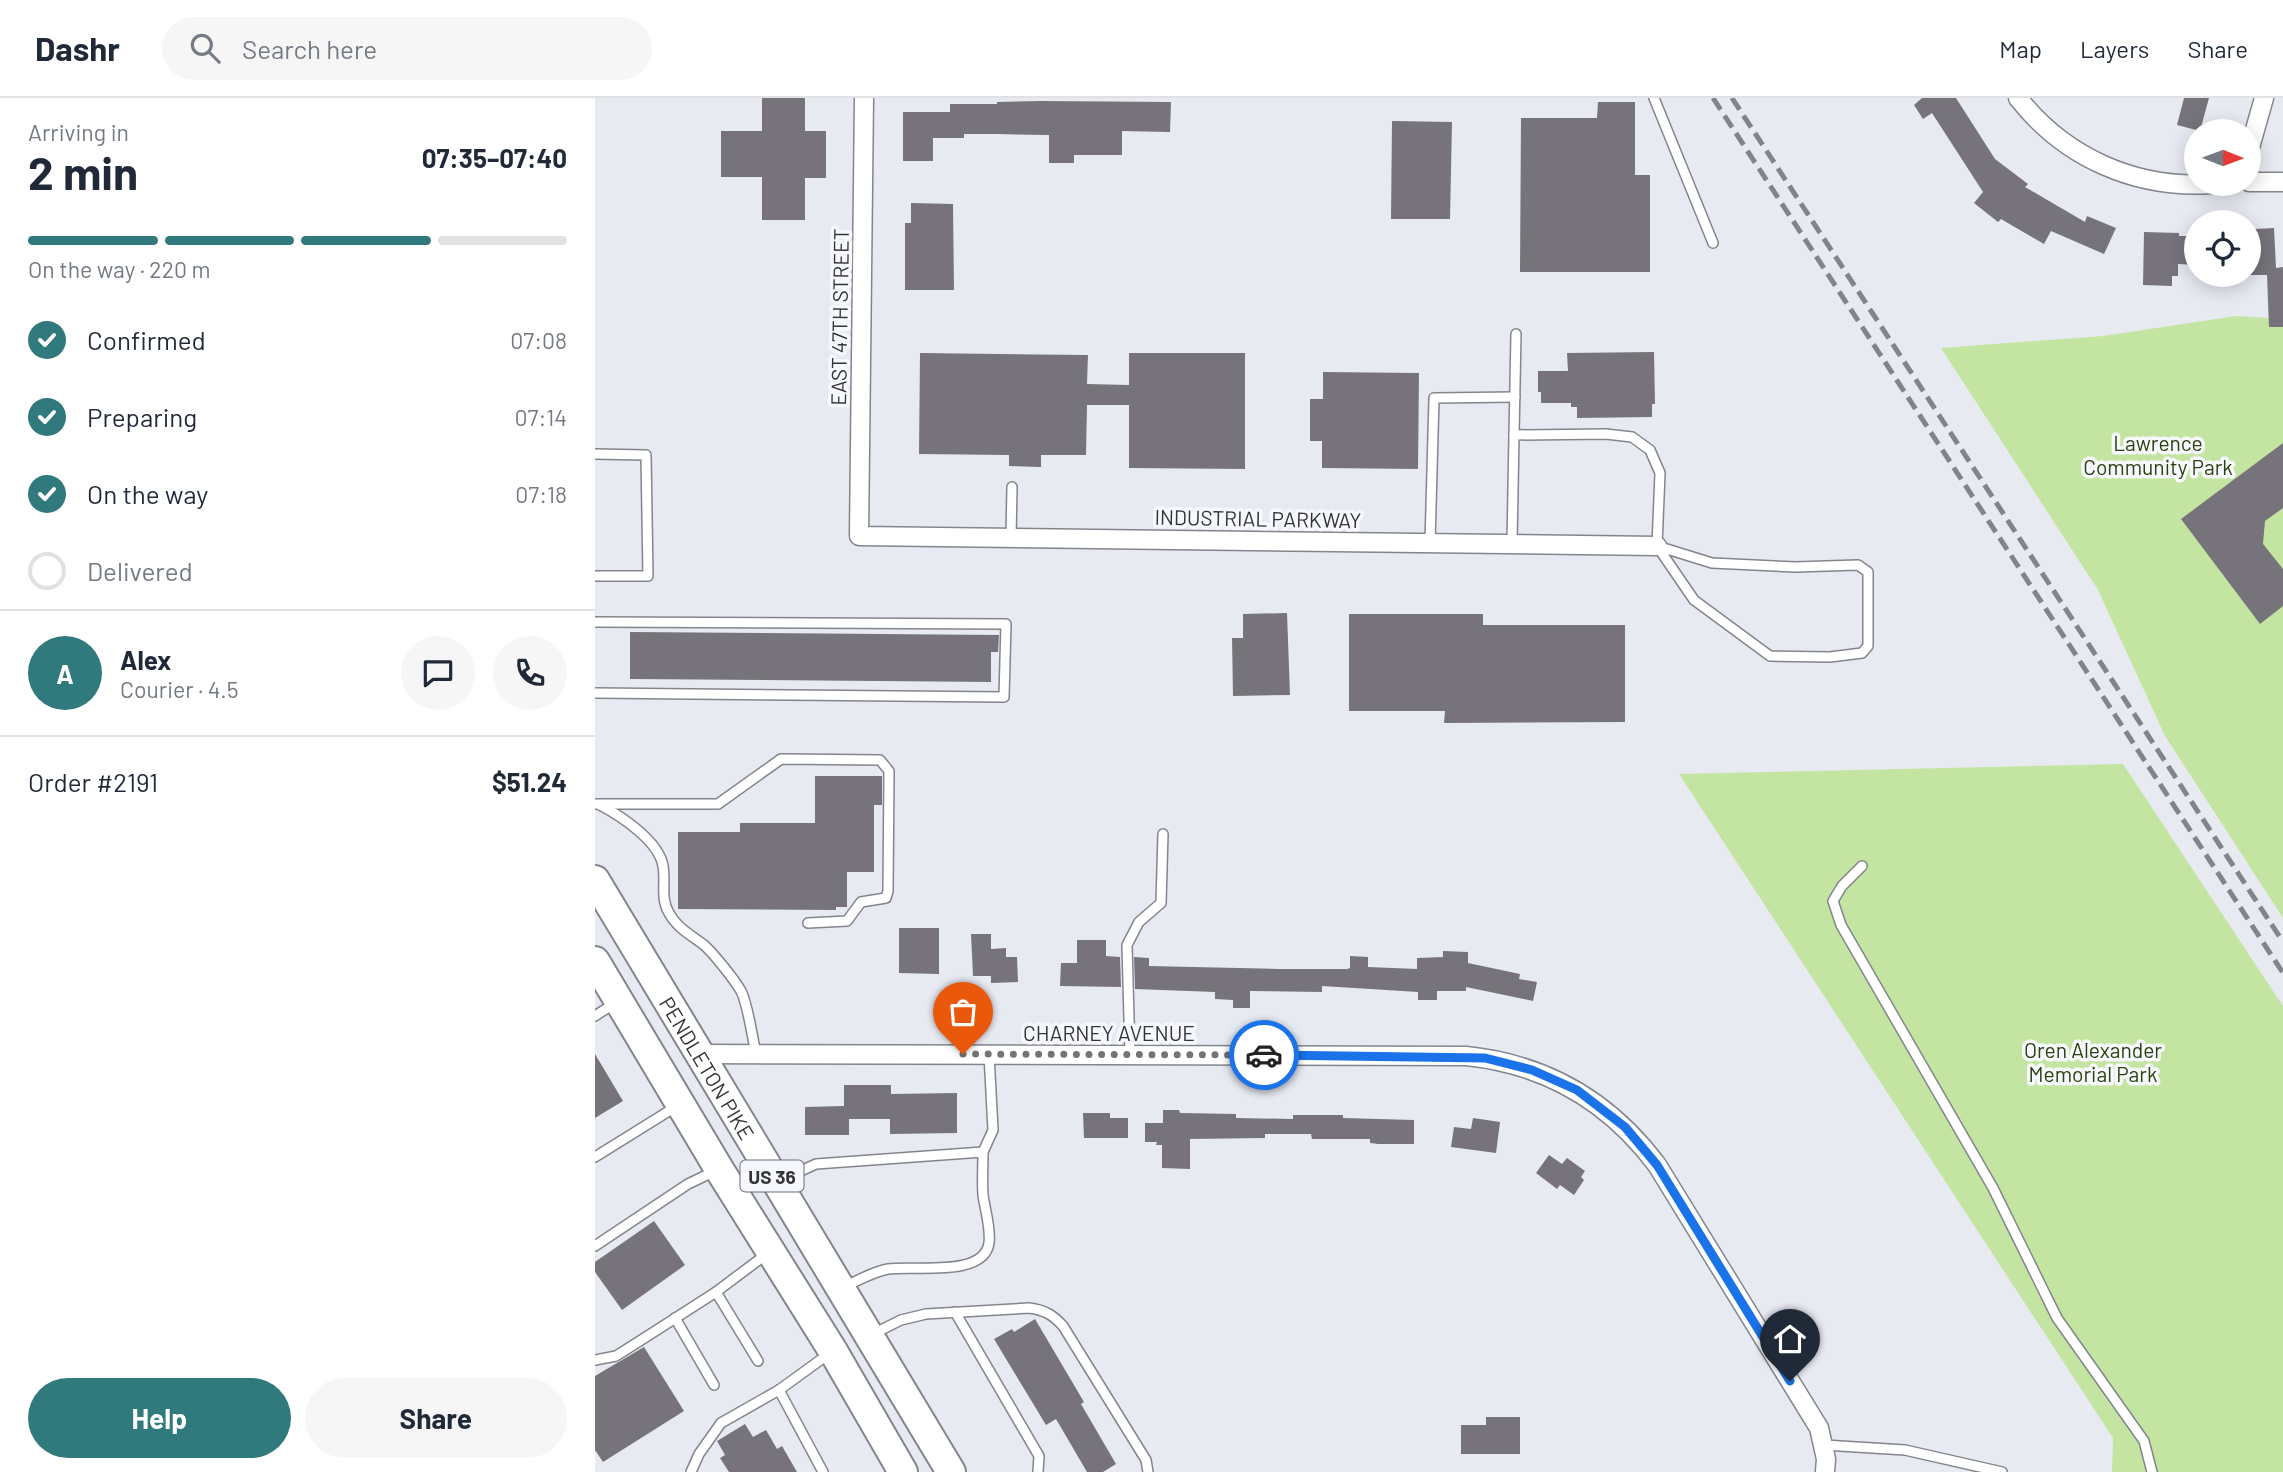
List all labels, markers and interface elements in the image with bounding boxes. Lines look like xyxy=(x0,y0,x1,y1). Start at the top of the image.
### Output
search box xyxy=(162,17,652,80)
text: Dashr xyxy=(35,28,120,68)
icon: search xyxy=(186,29,224,67)
text: Search here xyxy=(242,33,377,64)
text: Map xyxy=(1999,34,2042,63)
text: Layers xyxy=(2080,34,2149,63)
text: Share xyxy=(2187,34,2248,63)
text: Arriving in xyxy=(28,118,129,146)
north arrow xyxy=(2184,119,2261,196)
map controls xyxy=(2184,119,2261,287)
text: 07:35–07:40 xyxy=(422,142,567,173)
text: 2 min xyxy=(28,144,138,199)
button: locate xyxy=(2184,210,2261,287)
street label: EAST 47TH STREET xyxy=(825,228,853,406)
text: On the way · 220 m xyxy=(28,255,211,283)
icon: check xyxy=(28,321,66,359)
text: Confirmed xyxy=(87,324,206,355)
text: 07:08 xyxy=(510,326,567,354)
icon: check xyxy=(28,398,66,436)
text: Preparing xyxy=(87,401,197,432)
text: 07:14 xyxy=(515,403,567,431)
park label: Lawrence Community Park xyxy=(2083,430,2233,479)
icon: check xyxy=(28,475,66,513)
text: On the way xyxy=(87,478,208,509)
text: 07:18 xyxy=(515,480,567,508)
street label: INDUSTRIAL PARKWAY xyxy=(1154,504,1362,532)
text: Delivered xyxy=(87,555,193,586)
button: chat xyxy=(401,636,475,710)
button: phone xyxy=(493,636,567,710)
text: Alex xyxy=(120,644,171,675)
text: A xyxy=(56,658,74,689)
text: Courier · 4.5 xyxy=(120,675,239,703)
text: Order #2191 xyxy=(28,766,158,797)
text: $51.24 xyxy=(492,766,567,797)
pin xyxy=(933,982,993,1054)
street label: PENDLETON PIKE xyxy=(655,992,760,1144)
icon: bag xyxy=(944,993,982,1031)
street label: CHARNEY AVENUE xyxy=(1023,1020,1195,1045)
courier xyxy=(1229,1020,1299,1090)
icon: car xyxy=(1245,1036,1283,1074)
park label: Oren Alexander Memorial Park xyxy=(2024,1037,2162,1086)
road number: US 36 xyxy=(741,1160,803,1192)
pin xyxy=(1760,1309,1820,1381)
icon: home xyxy=(1771,1320,1809,1358)
button: Help xyxy=(28,1378,291,1458)
button: Share xyxy=(305,1378,567,1458)

